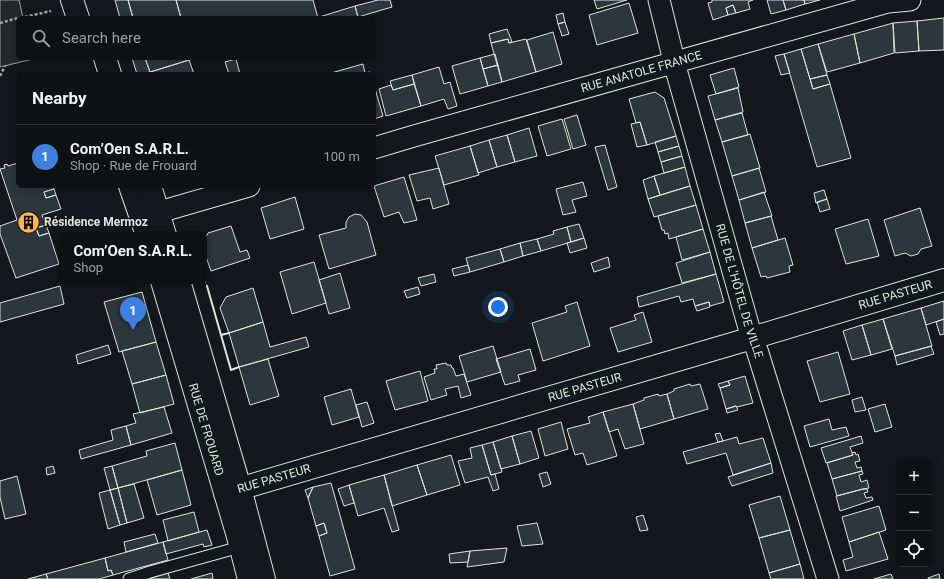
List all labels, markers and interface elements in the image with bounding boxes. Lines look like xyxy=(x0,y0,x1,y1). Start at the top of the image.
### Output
search box xyxy=(16,16,376,60)
icon: search xyxy=(30,27,52,49)
text: Search here xyxy=(62,29,141,47)
street label: RUE ANATOLE FRANCE xyxy=(579,48,704,95)
text: Nearby xyxy=(32,88,87,108)
text: Com’Oen S.A.R.L. xyxy=(70,140,189,158)
text: 1 xyxy=(41,149,49,164)
text: 100 m xyxy=(323,149,360,164)
text: Shop · Rue de Frouard xyxy=(70,158,197,173)
building icon: Résidence Mermoz xyxy=(15,209,41,235)
place label: Résidence Mermoz xyxy=(44,215,148,229)
street label: RUE DE L'HÔTEL DE VILLE xyxy=(713,222,766,360)
popup xyxy=(59,232,207,284)
text: Com’Oen S.A.R.L. xyxy=(74,242,192,260)
text: Shop xyxy=(74,260,103,275)
street label: RUE PASTEUR xyxy=(857,277,934,312)
pin: 1 xyxy=(120,297,146,330)
your location xyxy=(488,297,508,317)
street label: RUE PASTEUR xyxy=(546,370,624,405)
street label: RUE DE FROUARD xyxy=(186,382,227,478)
map controls xyxy=(896,459,932,567)
button: + xyxy=(896,459,932,495)
street label: RUE PASTEUR xyxy=(236,461,313,496)
button: − xyxy=(896,495,932,531)
button: locate xyxy=(896,531,932,567)

